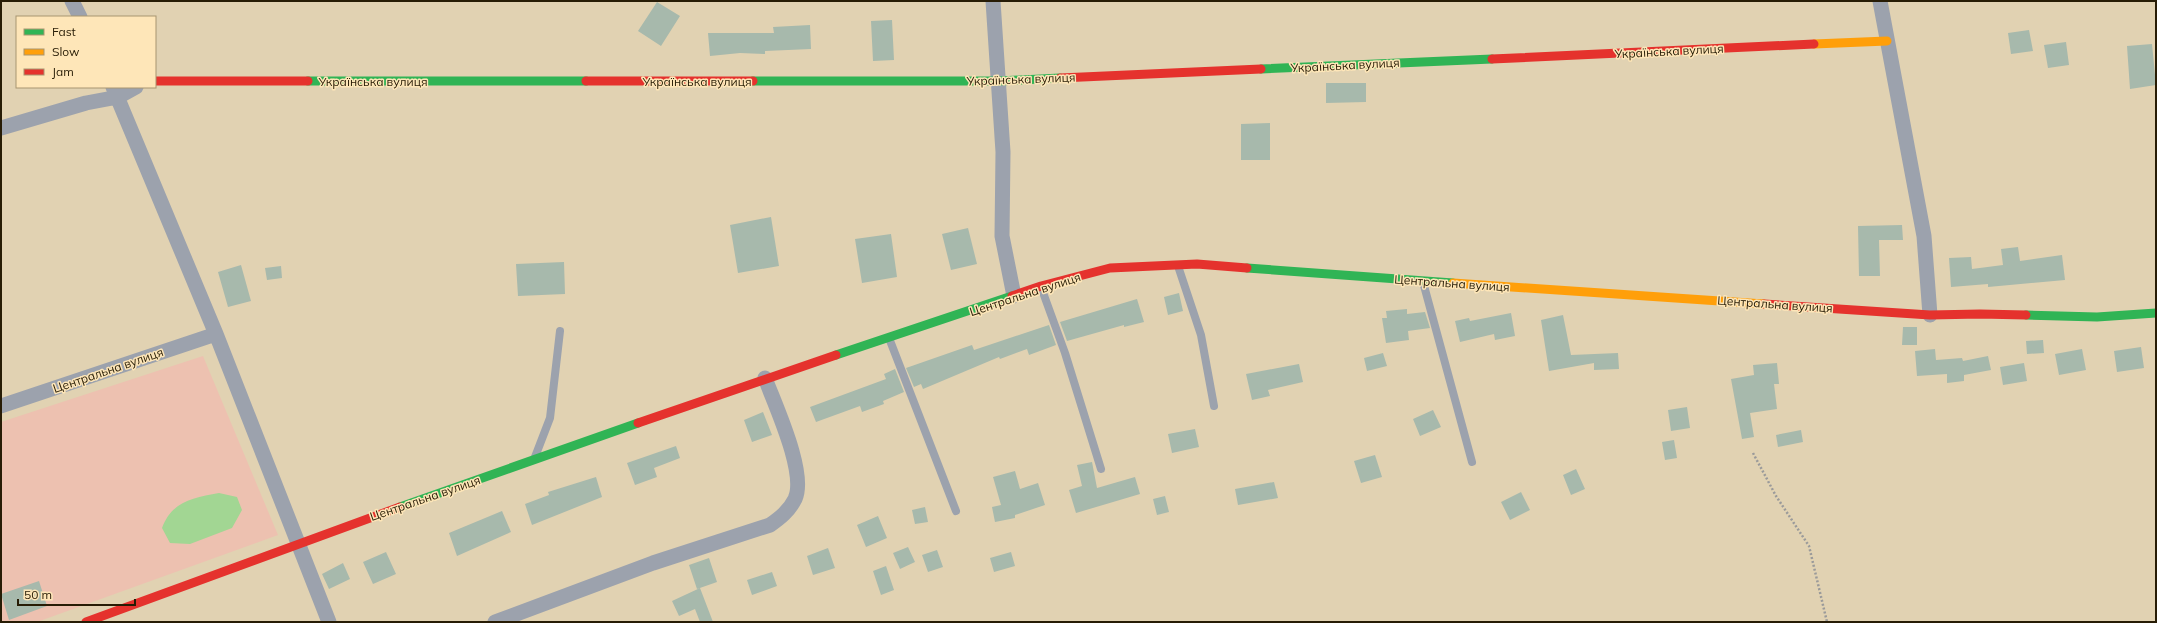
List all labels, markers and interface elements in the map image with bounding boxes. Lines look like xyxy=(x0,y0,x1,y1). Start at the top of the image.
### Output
legend xyxy=(16,16,156,88)
text: Fast xyxy=(52,24,76,39)
street label: Українська вулиця xyxy=(1613,41,1724,61)
text: Slow xyxy=(52,44,80,59)
street label: Українська вулиця xyxy=(1289,55,1400,75)
text: Jam xyxy=(52,64,74,79)
street label: Українська вулиця xyxy=(965,70,1076,88)
street label: Українська вулиця xyxy=(317,74,428,89)
street label: Українська вулиця xyxy=(641,74,752,89)
street label: Центральна вулиця xyxy=(968,269,1082,319)
street label: Центральна вулиця xyxy=(1394,271,1510,295)
street label: Центральна вулиця xyxy=(1717,292,1833,316)
street label: Центральна вулиця xyxy=(51,344,165,396)
street label: Центральна вулиця xyxy=(368,472,482,524)
scale bar xyxy=(18,581,135,607)
text: 50 m xyxy=(24,587,52,602)

